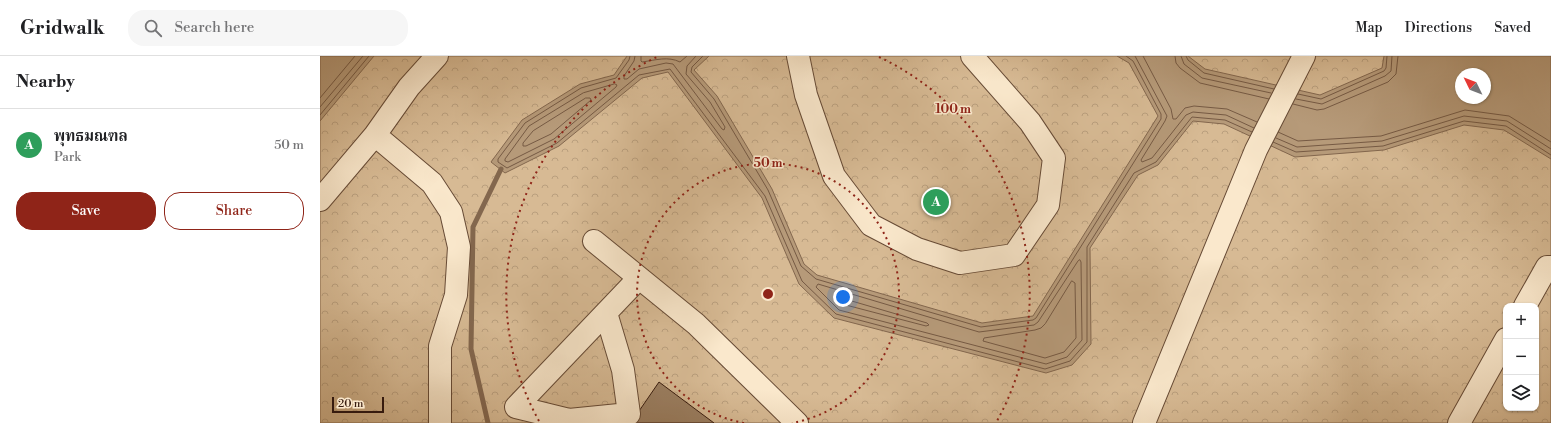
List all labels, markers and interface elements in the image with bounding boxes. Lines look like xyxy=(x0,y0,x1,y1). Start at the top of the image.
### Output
search box xyxy=(128,10,408,46)
text: Gridwalk xyxy=(20,16,104,40)
icon: search xyxy=(142,17,164,39)
text: Search here xyxy=(174,18,254,37)
text: Map xyxy=(1355,19,1383,37)
text: Directions xyxy=(1405,19,1472,37)
text: Saved xyxy=(1494,19,1531,37)
north arrow xyxy=(1455,68,1491,104)
text: Nearby xyxy=(16,71,75,93)
text: 100 m xyxy=(935,102,971,117)
text: พุทธมณฑล xyxy=(54,127,128,146)
text: A xyxy=(24,137,34,153)
text: 50 m xyxy=(274,137,304,153)
text: Park xyxy=(54,149,81,165)
text: 50 m xyxy=(753,156,783,171)
pin: A xyxy=(923,187,949,217)
button: Save xyxy=(16,192,156,230)
button: Share xyxy=(164,192,304,230)
centre of rings xyxy=(761,287,775,301)
your location xyxy=(833,287,853,307)
map controls xyxy=(1503,303,1539,411)
button: + xyxy=(1503,303,1539,339)
button: − xyxy=(1503,339,1539,375)
button: layers xyxy=(1503,375,1539,411)
scale bar xyxy=(332,395,384,414)
text: 20 m xyxy=(338,397,363,411)

